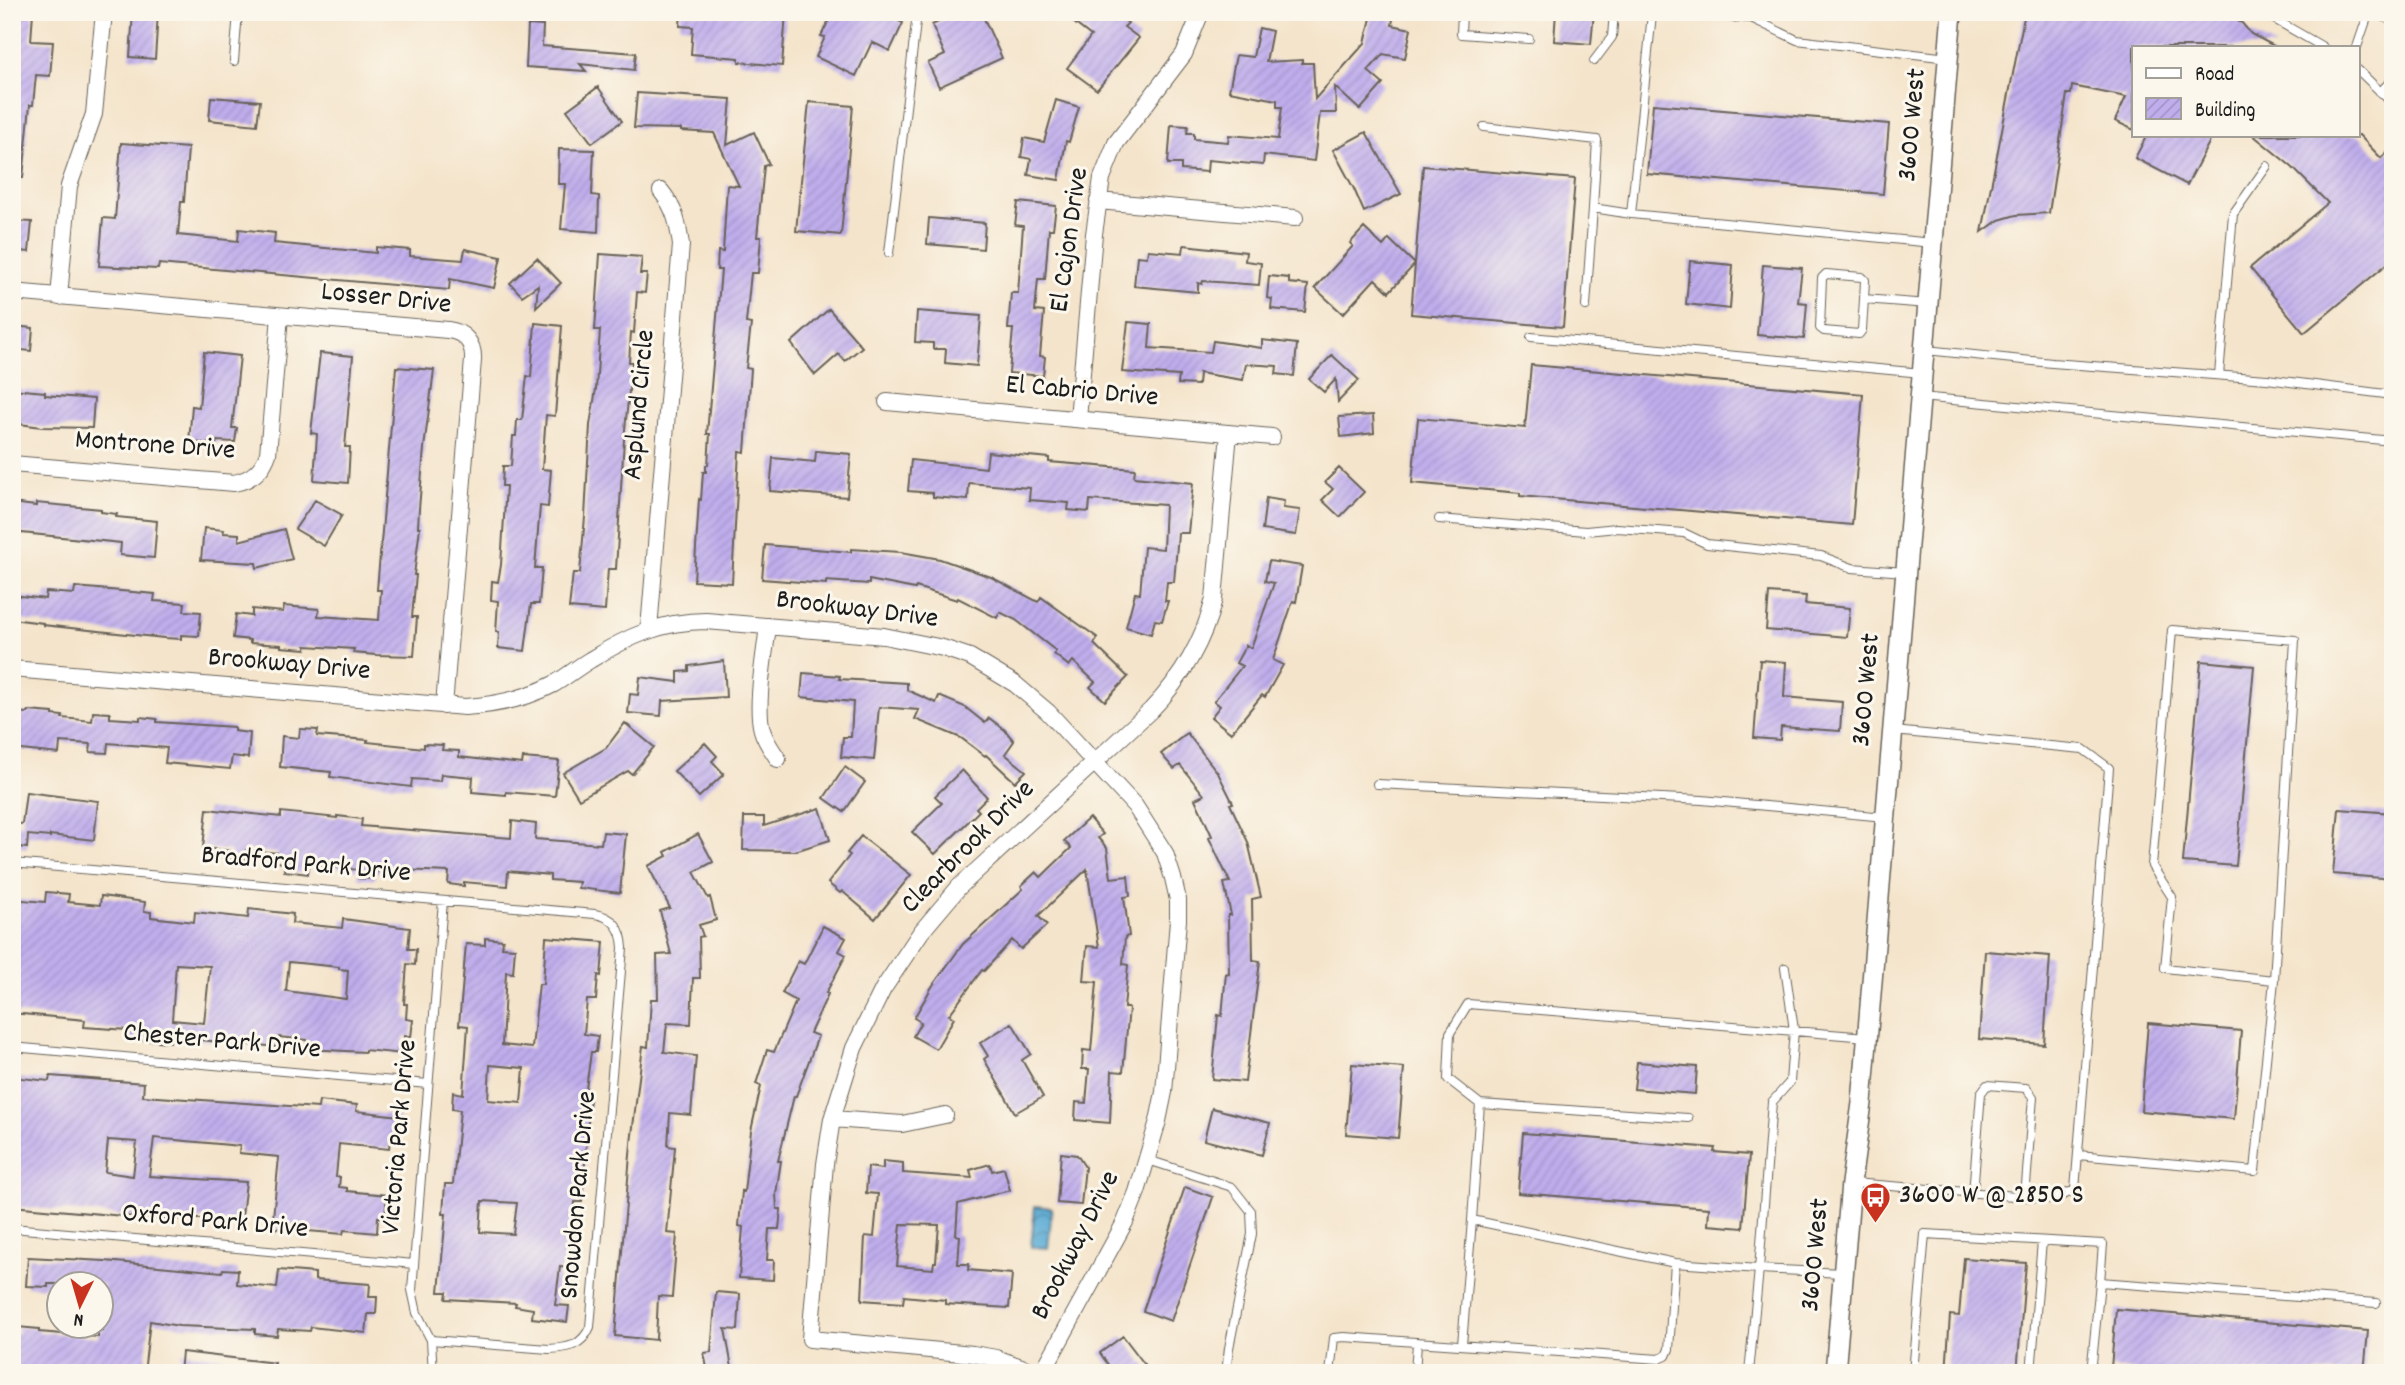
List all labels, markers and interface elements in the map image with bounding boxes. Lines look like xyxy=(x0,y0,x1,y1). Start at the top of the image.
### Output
legend xyxy=(2132,46,2360,136)
text: Road xyxy=(2195,61,2234,91)
street label: 3600 West xyxy=(1889,67,1939,183)
text: Building xyxy=(2195,97,2255,127)
street label: El Cajon Drive xyxy=(1041,165,1101,315)
street label: Losser Drive xyxy=(319,273,453,327)
street label: Asplund Circle xyxy=(615,328,667,482)
street label: El Cabrio Drive xyxy=(1004,366,1160,420)
street label: Montrone Drive xyxy=(73,421,237,473)
street label: Brookway Drive xyxy=(774,581,940,641)
street label: 3600 West xyxy=(1843,632,1893,748)
street label: Brookway Drive xyxy=(206,639,372,693)
street label: Clearbrook Drive xyxy=(893,772,1045,924)
street label: Bradford Park Drive xyxy=(200,837,412,895)
street label: Chester Park Drive xyxy=(121,1014,323,1072)
street label: Victoria Park Drive xyxy=(373,1038,429,1236)
street label: Snowdon Park Drive xyxy=(551,1089,609,1301)
street label: Brookway Drive xyxy=(1022,1164,1132,1328)
place label: 3600 W @ 2850 S xyxy=(1899,1177,2084,1217)
bus stop icon: 3600 W @ 2850 S xyxy=(1859,1180,1893,1224)
street label: Oxford Park Drive xyxy=(120,1195,310,1251)
street label: 3600 West xyxy=(1792,1197,1842,1313)
north arrow xyxy=(46,1270,116,1340)
text: N xyxy=(73,1305,85,1332)

